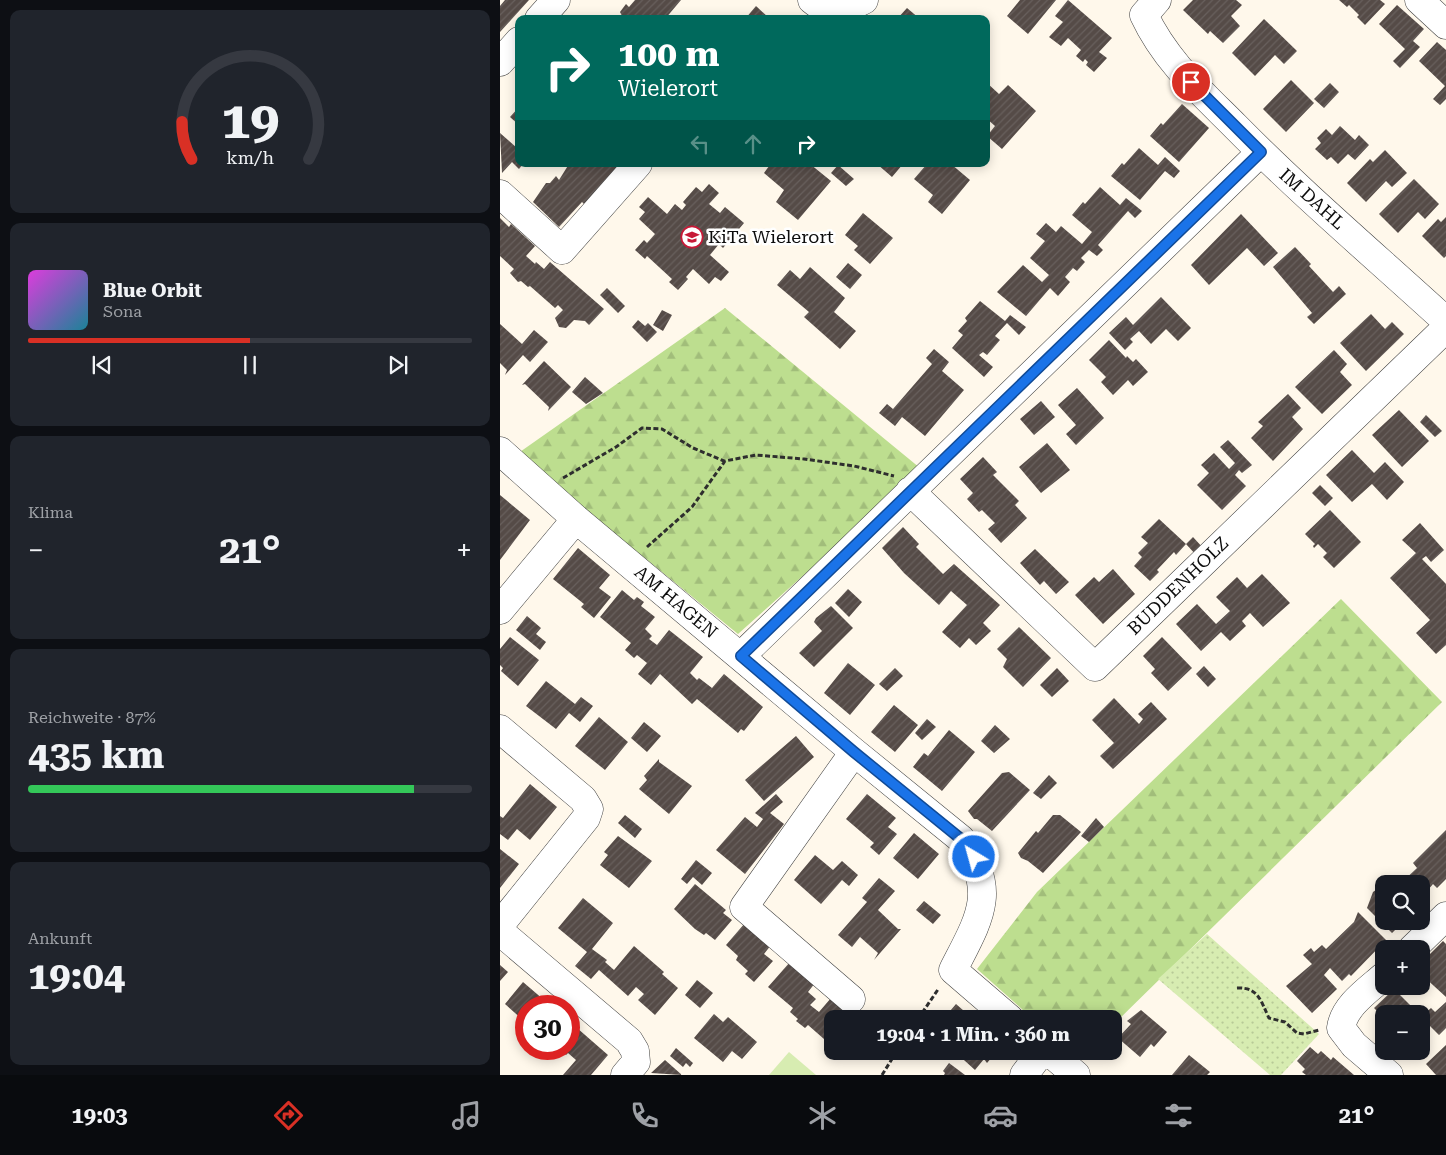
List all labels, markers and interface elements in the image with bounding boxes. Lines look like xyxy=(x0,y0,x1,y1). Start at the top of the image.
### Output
text: 100 m xyxy=(618,34,719,75)
icon: right xyxy=(535,35,600,100)
pin xyxy=(1170,61,1212,103)
icon: arrive xyxy=(1177,68,1205,96)
text: Wielerort xyxy=(618,76,718,101)
text: 19 xyxy=(221,90,279,151)
icon: left xyxy=(686,130,714,158)
icon: ahead xyxy=(739,130,767,158)
icon: right xyxy=(792,130,820,158)
text: km/h xyxy=(226,147,274,168)
street label: IM DAHL xyxy=(1275,164,1349,233)
school or university icon: KiTa Wielerort xyxy=(680,225,704,249)
place label: KiTa Wielerort xyxy=(708,226,834,247)
text: Blue Orbit xyxy=(103,279,202,302)
text: Sona xyxy=(103,302,142,321)
icon: previous xyxy=(88,351,116,379)
icon: pause xyxy=(236,351,264,379)
icon: next xyxy=(384,351,412,379)
text: Klima xyxy=(28,503,73,522)
text: 21° xyxy=(219,528,281,572)
street label: BUDDENHOLZ xyxy=(1123,532,1232,639)
text: − xyxy=(28,534,44,567)
text: + xyxy=(456,534,472,567)
street label: AM HAGEN xyxy=(631,561,722,642)
text: Reichweite · 87% xyxy=(28,708,156,727)
text: 435 km xyxy=(28,733,164,777)
position arrow xyxy=(947,830,999,882)
map controls xyxy=(1375,875,1430,1060)
button: search xyxy=(1375,875,1430,930)
text: Ankunft xyxy=(28,929,92,948)
button: + xyxy=(1375,940,1430,995)
text: 19:04 xyxy=(28,954,125,998)
speed limit sign: 30 xyxy=(515,995,580,1060)
button: − xyxy=(1375,1005,1430,1060)
text: 19:04 · 1 Min. · 360 m xyxy=(876,1023,1070,1046)
icon: directions xyxy=(271,1098,306,1133)
icon: music xyxy=(449,1098,484,1133)
icon: phone xyxy=(627,1098,662,1133)
icon: climate xyxy=(805,1098,840,1133)
icon: car xyxy=(983,1098,1018,1133)
icon: filters xyxy=(1161,1098,1196,1133)
text: 19:03 xyxy=(72,1103,128,1128)
text: 21° xyxy=(1339,1103,1374,1128)

